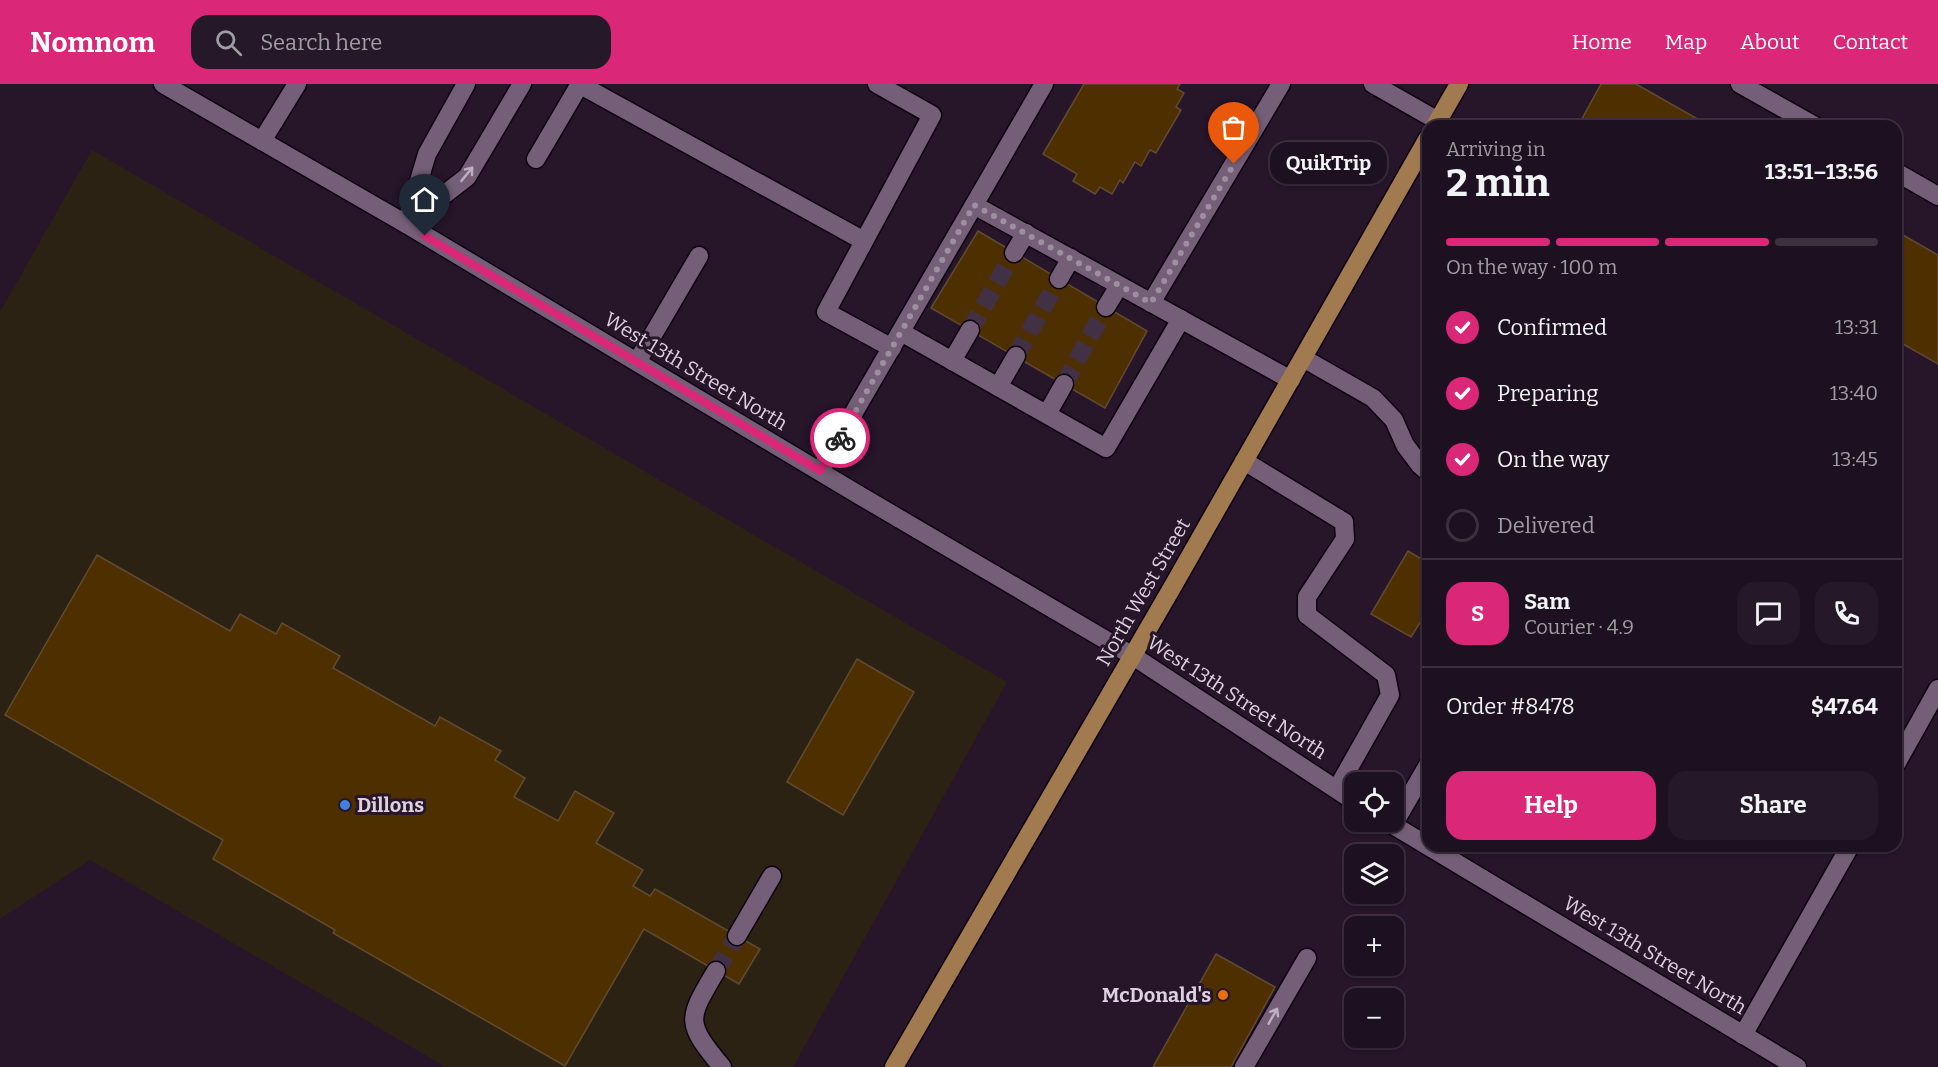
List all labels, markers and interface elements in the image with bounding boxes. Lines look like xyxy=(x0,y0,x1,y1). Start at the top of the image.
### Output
search box xyxy=(191,15,611,69)
text: Nomnom xyxy=(30,26,155,59)
icon: search xyxy=(212,26,245,59)
text: Search here xyxy=(260,29,382,56)
text: Home xyxy=(1572,29,1632,55)
text: Map xyxy=(1665,29,1707,55)
text: About xyxy=(1740,29,1800,55)
text: Contact xyxy=(1833,29,1908,55)
pin xyxy=(1208,102,1259,164)
icon: bag xyxy=(1217,111,1250,144)
text: Arriving in xyxy=(1446,137,1545,161)
callout: QuikTrip xyxy=(1270,143,1387,185)
text: QuikTrip xyxy=(1286,151,1371,175)
text: 13:51–13:56 xyxy=(1765,158,1878,185)
text: 2 min xyxy=(1446,160,1550,206)
one-way arrow xyxy=(460,166,473,182)
pin xyxy=(399,174,450,236)
icon: home xyxy=(408,183,441,216)
text: On the way · 100 m xyxy=(1446,255,1617,279)
street label: West 13th Street North xyxy=(600,307,792,435)
icon: check xyxy=(1446,311,1479,344)
text: Confirmed xyxy=(1497,314,1607,341)
text: 13:31 xyxy=(1835,315,1878,339)
icon: check xyxy=(1446,377,1479,410)
text: Preparing xyxy=(1497,380,1599,407)
text: 13:40 xyxy=(1830,381,1878,405)
courier xyxy=(810,408,870,468)
icon: bike xyxy=(824,422,857,455)
icon: check xyxy=(1446,443,1479,476)
text: On the way xyxy=(1497,446,1609,473)
text: 13:45 xyxy=(1832,447,1878,471)
text: Delivered xyxy=(1497,512,1595,539)
street label: North West Street xyxy=(1091,514,1195,670)
button: chat xyxy=(1737,582,1800,645)
button: phone xyxy=(1815,582,1878,645)
text: Sam xyxy=(1524,588,1570,615)
text: S xyxy=(1471,600,1484,627)
text: Courier · 4.9 xyxy=(1524,615,1634,639)
street label: West 13th Street North xyxy=(1143,630,1332,764)
text: Order #8478 xyxy=(1446,693,1575,720)
text: $47.64 xyxy=(1811,693,1878,720)
button: Help xyxy=(1446,771,1656,840)
button: Share xyxy=(1668,771,1878,840)
map controls xyxy=(1344,772,1404,1048)
button: locate xyxy=(1344,772,1404,832)
place label: Dillons xyxy=(357,793,424,817)
marker: Dillons xyxy=(338,798,352,812)
button: layers xyxy=(1344,844,1404,904)
street label: West 13th Street North xyxy=(1559,891,1751,1019)
button: + xyxy=(1344,916,1404,976)
place label: McDonald's xyxy=(1102,983,1211,1007)
marker: McDonald's xyxy=(1216,988,1230,1002)
button: − xyxy=(1344,988,1404,1048)
one-way arrow xyxy=(1268,1008,1280,1025)

